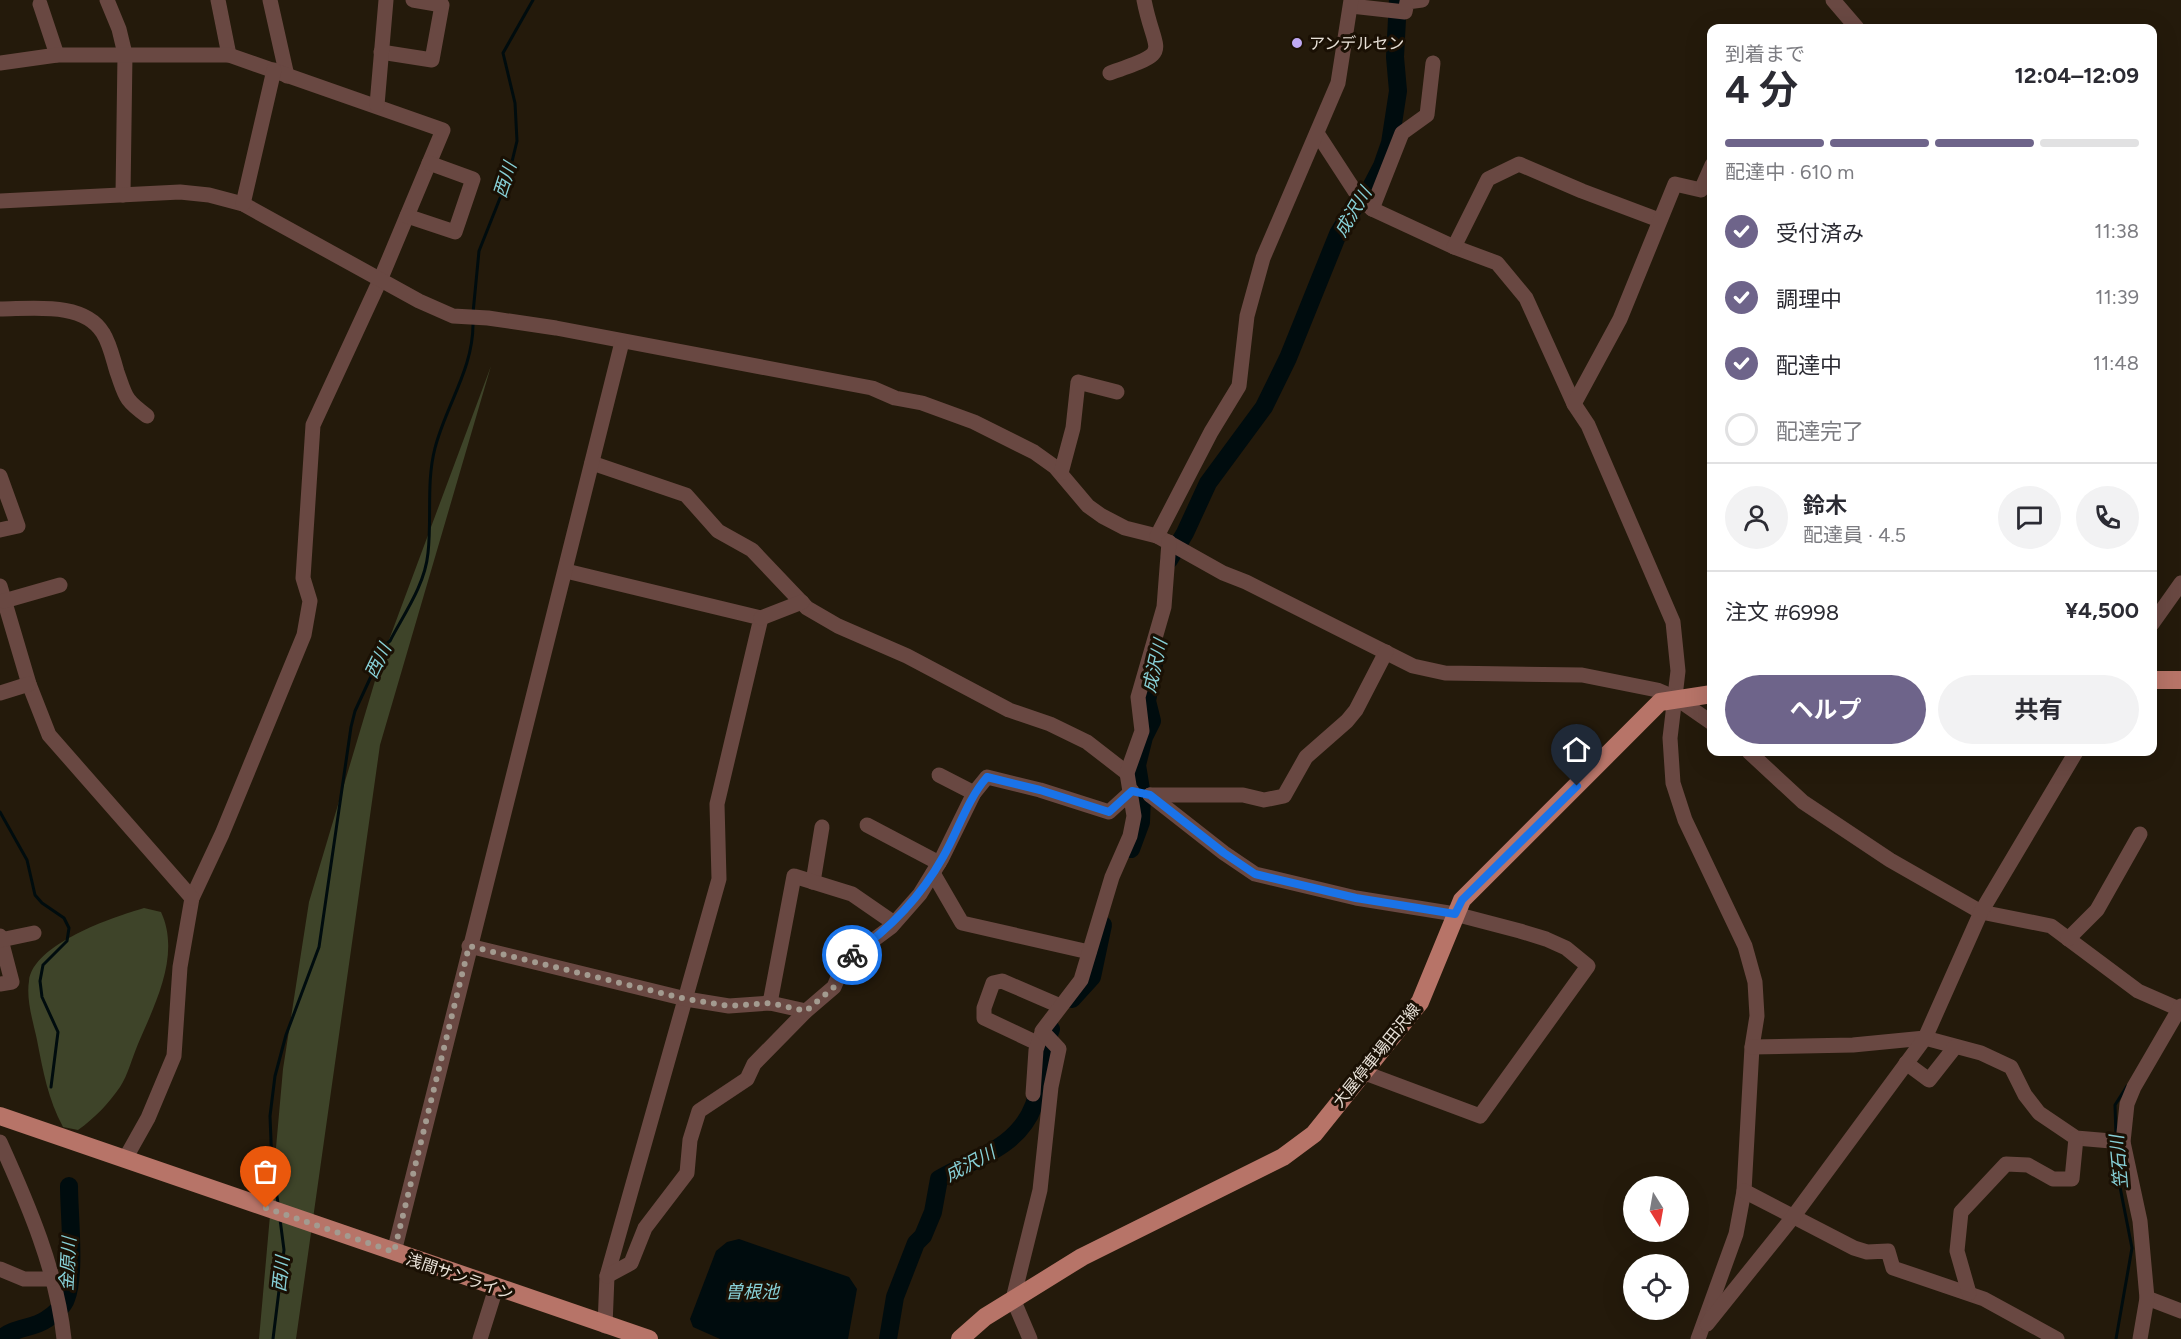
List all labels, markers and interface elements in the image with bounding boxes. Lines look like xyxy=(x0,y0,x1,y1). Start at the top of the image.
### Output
place label: アンデルセン xyxy=(1309,34,1404,53)
marker: アンデルセン xyxy=(1290,36,1304,50)
text: 到着まで xyxy=(1725,42,1805,66)
text: 12:04–12:09 xyxy=(2014,62,2139,89)
text: 4 分 xyxy=(1725,66,1798,113)
water label: 西川 xyxy=(489,158,522,201)
text: 配達中 · 610 m xyxy=(1725,160,1854,184)
water label: 成沢川 xyxy=(1330,181,1377,241)
icon: check xyxy=(1725,215,1758,248)
text: 11:38 xyxy=(2094,219,2139,243)
text: 受付済み xyxy=(1776,220,1864,247)
icon: check xyxy=(1725,281,1758,314)
text: 11:39 xyxy=(2095,285,2139,309)
text: 調理中 xyxy=(1776,286,1842,313)
icon: check xyxy=(1725,347,1758,380)
text: 11:48 xyxy=(2093,351,2139,375)
text: 配達中 xyxy=(1776,352,1842,379)
text: 配達完了 xyxy=(1776,418,1864,445)
button: person xyxy=(1725,486,1788,549)
button: chat xyxy=(1998,486,2061,549)
button: phone xyxy=(2076,486,2139,549)
text: 鈴木 xyxy=(1803,492,1847,519)
text: 配達員 · 4.5 xyxy=(1803,523,1906,547)
text: ¥4,500 xyxy=(2065,597,2139,624)
text: 注文 #6998 xyxy=(1725,599,1839,626)
water label: 成沢川 xyxy=(1138,635,1172,695)
water label: 西川 xyxy=(360,638,397,682)
button: ヘルプ xyxy=(1725,675,1926,744)
button: 共有 xyxy=(1938,675,2139,744)
pin xyxy=(1551,724,1602,786)
icon: home xyxy=(1560,733,1593,766)
courier xyxy=(822,925,882,985)
icon: bike xyxy=(836,939,869,972)
street label: 大屋停車場田沢線 xyxy=(1329,1000,1424,1111)
water label: 笠石川 xyxy=(2106,1132,2132,1190)
water label: 成沢川 xyxy=(941,1141,1001,1186)
pin xyxy=(240,1146,291,1208)
icon: bag xyxy=(249,1155,282,1188)
north arrow xyxy=(1623,1176,1689,1242)
map controls xyxy=(1623,1176,1689,1320)
water label: 金原川 xyxy=(56,1234,81,1292)
street label: 浅間サンライン xyxy=(404,1249,516,1304)
water label: 西川 xyxy=(268,1253,294,1293)
button: locate xyxy=(1623,1254,1689,1320)
water label: 曽根池 xyxy=(725,1281,781,1303)

